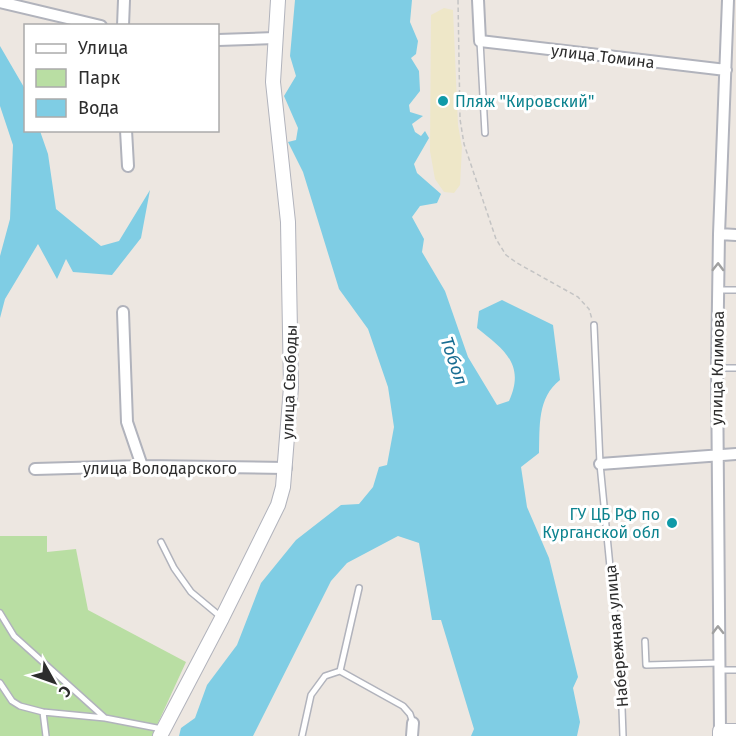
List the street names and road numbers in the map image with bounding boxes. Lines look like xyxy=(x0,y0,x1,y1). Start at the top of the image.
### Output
street label: улица Томина xyxy=(550,41,656,72)
street label: улица Климова xyxy=(707,310,728,426)
street label: улица Свободы xyxy=(278,324,301,440)
street label: улица Володарского xyxy=(83,459,237,478)
street label: Набережная улица xyxy=(601,564,632,708)

